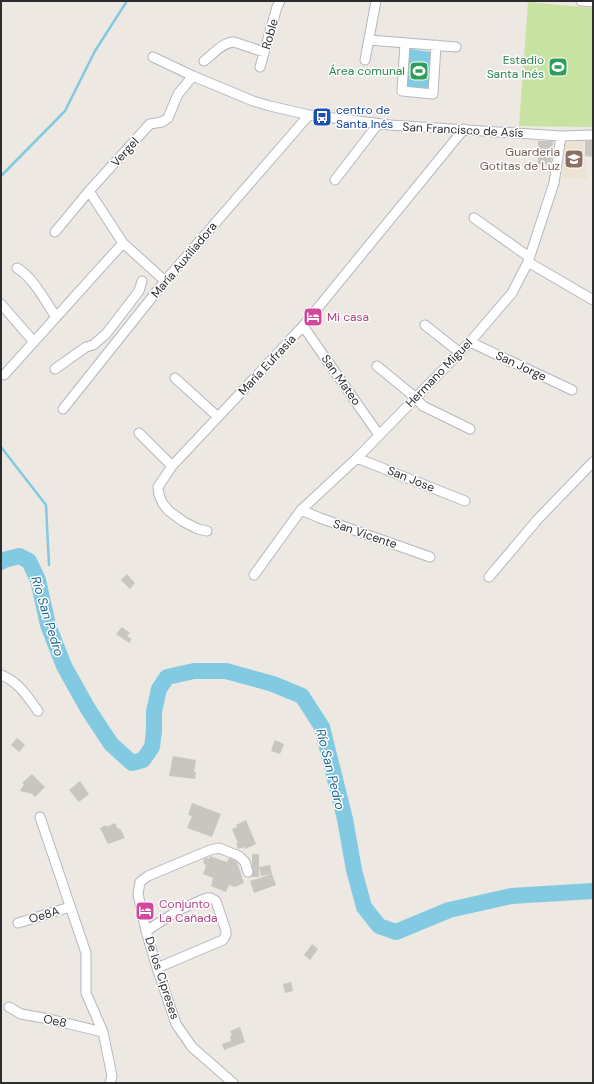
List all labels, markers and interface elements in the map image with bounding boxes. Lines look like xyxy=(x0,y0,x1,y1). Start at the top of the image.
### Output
street label: Roble xyxy=(258,17,282,51)
place label: Estadio Santa Inés xyxy=(487,52,544,82)
sports icon: Estadio Santa Inés xyxy=(547,56,569,78)
sports icon: Área comunal xyxy=(408,60,430,82)
place label: Área comunal xyxy=(329,63,405,79)
place label: centro de Santa Inés xyxy=(336,102,393,132)
bus stop icon: centro de Santa Inés xyxy=(311,106,333,128)
street label: San Francisco de Asís xyxy=(402,119,524,141)
street label: Vergel xyxy=(108,134,142,170)
place label: Guarderia Gotitas de Luz xyxy=(480,144,560,174)
school or university icon: Guarderia Gotitas de Luz xyxy=(563,148,585,170)
street label: María Auxiliadora xyxy=(147,219,221,301)
hotel icon: Mi casa xyxy=(302,306,324,328)
place label: Mi casa xyxy=(327,309,369,325)
street label: María Eufrasia xyxy=(235,331,299,399)
street label: Hermano Miguel xyxy=(402,335,476,411)
street label: San Jorge xyxy=(493,347,549,385)
street label: San Mateo xyxy=(318,351,364,409)
street label: San Jose xyxy=(385,462,437,496)
street label: San Vicente xyxy=(331,516,399,552)
water label: Río San Pedro xyxy=(27,574,68,659)
water label: Río San Pedro xyxy=(312,727,349,812)
place label: Conjunto La Cañada xyxy=(159,896,218,926)
hotel icon: Conjunto La Cañada xyxy=(134,900,156,922)
street label: Oe8A xyxy=(27,903,61,927)
street label: De los Cipreses xyxy=(141,935,183,1021)
street label: Oe8 xyxy=(42,1011,68,1031)

